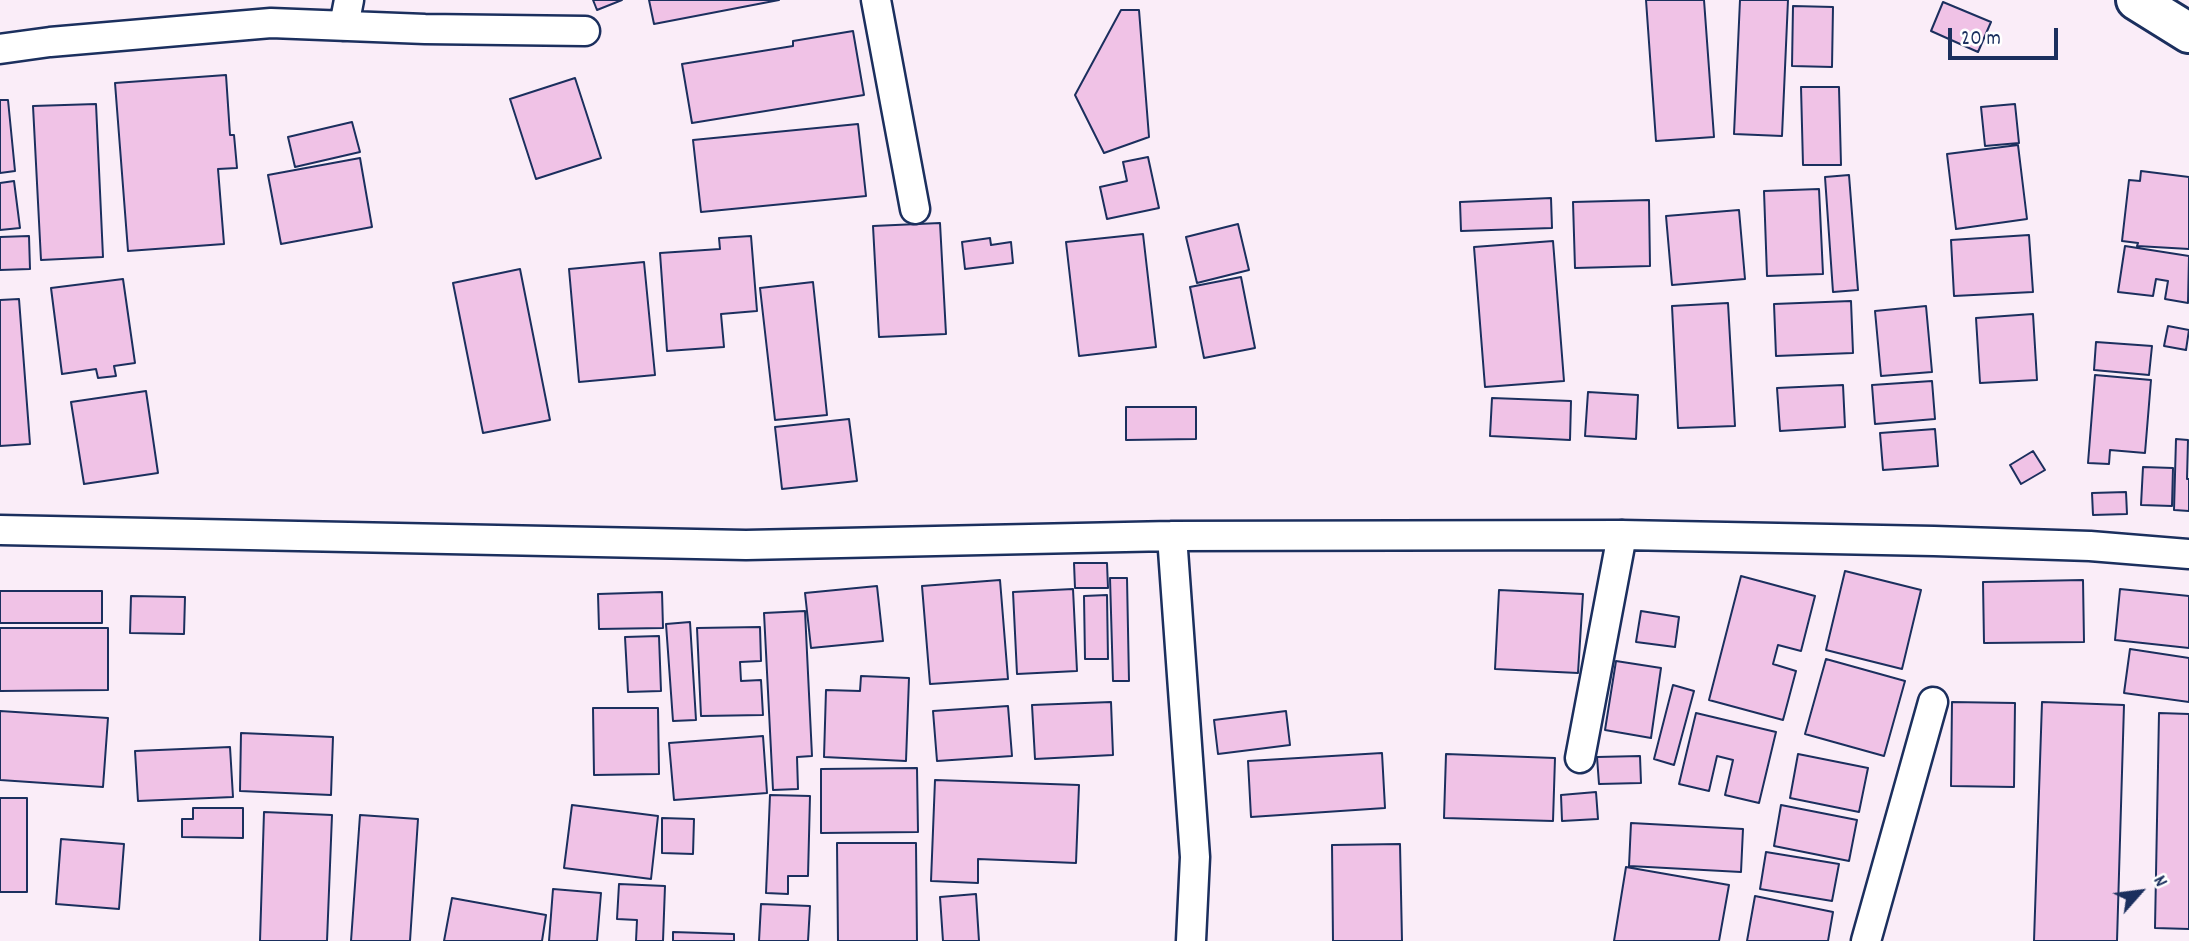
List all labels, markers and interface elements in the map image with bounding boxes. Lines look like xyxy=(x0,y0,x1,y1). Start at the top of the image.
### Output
scale bar xyxy=(1951,14,2061,58)
text: 20 m xyxy=(1961,25,2001,55)
north arrow xyxy=(2105,857,2175,927)
text: N xyxy=(2145,871,2173,892)

